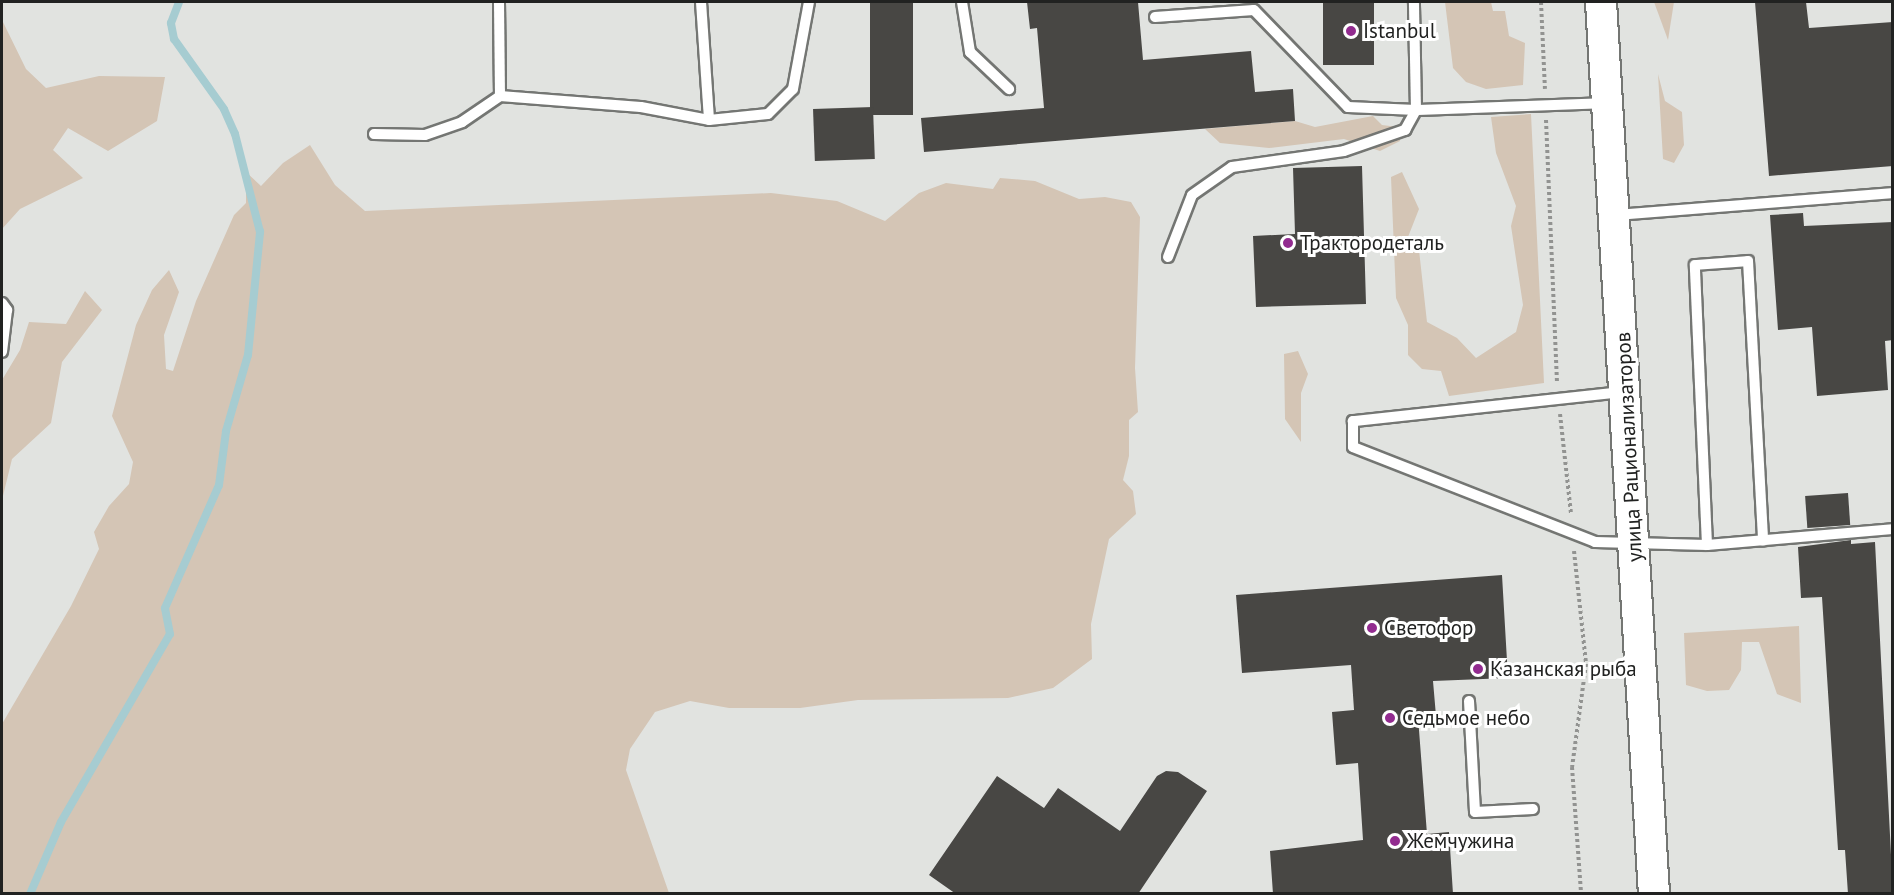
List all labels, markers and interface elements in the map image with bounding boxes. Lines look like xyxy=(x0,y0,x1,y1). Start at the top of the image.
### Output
place label: Istanbul xyxy=(1363,18,1436,44)
marker: Istanbul xyxy=(1344,24,1358,38)
place label: Трактородеталь xyxy=(1300,230,1444,256)
marker: Трактородеталь xyxy=(1281,236,1295,250)
street label: улица Рационализаторов xyxy=(1610,331,1648,563)
place label: Светофор xyxy=(1384,615,1473,641)
marker: Светофор xyxy=(1365,621,1379,635)
place label: Казанская рыба xyxy=(1490,656,1637,682)
marker: Казанская рыба xyxy=(1471,662,1485,676)
place label: Седьмое небо xyxy=(1402,705,1530,731)
marker: Седьмое небо xyxy=(1383,711,1397,725)
place label: Жемчужина xyxy=(1407,828,1515,854)
marker: Жемчужина xyxy=(1388,834,1402,848)

